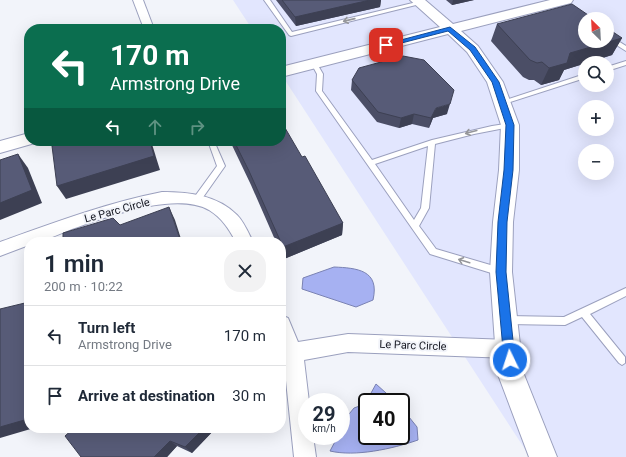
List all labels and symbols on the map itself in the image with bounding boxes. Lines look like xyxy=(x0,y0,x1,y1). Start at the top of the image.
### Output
north arrow xyxy=(578,12,614,48)
one-way arrow xyxy=(342,16,355,24)
pin xyxy=(369,28,403,62)
one-way arrow xyxy=(465,128,478,136)
street label: Le Parc Circle xyxy=(83,195,151,225)
one-way arrow xyxy=(457,257,470,264)
street label: Le Parc Circle xyxy=(379,338,447,353)
position arrow xyxy=(489,339,531,381)
speed limit sign: 40 xyxy=(358,393,410,445)

